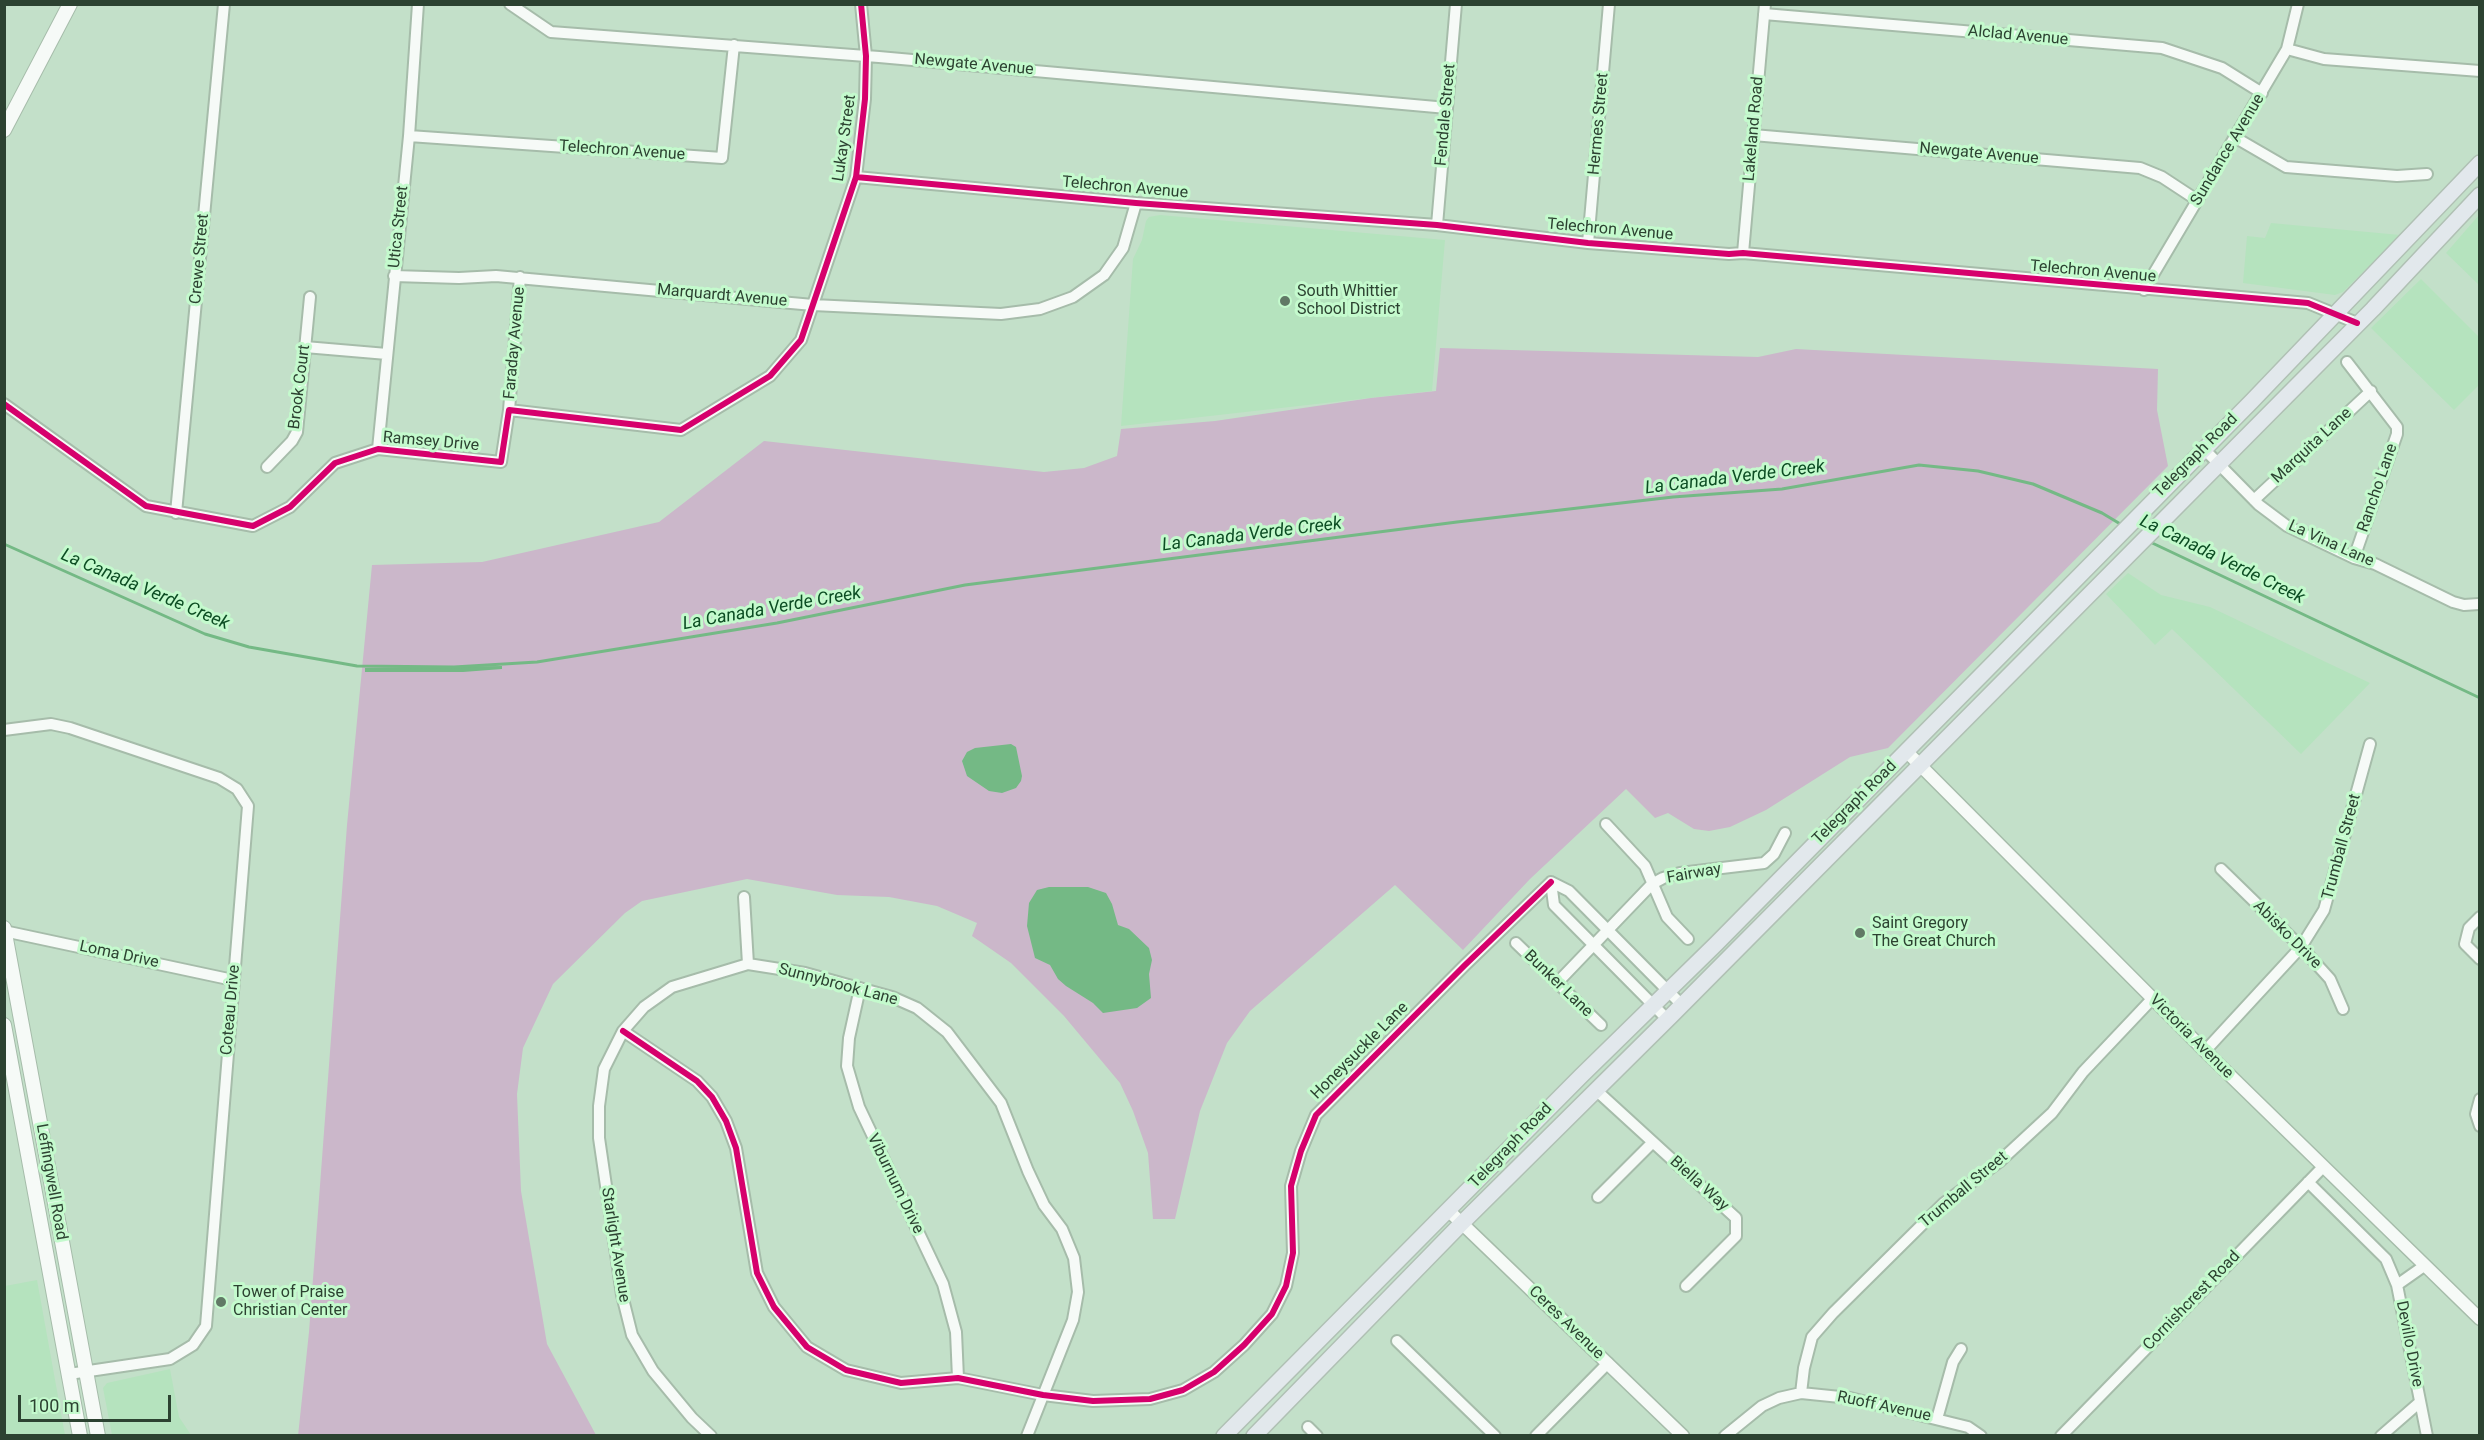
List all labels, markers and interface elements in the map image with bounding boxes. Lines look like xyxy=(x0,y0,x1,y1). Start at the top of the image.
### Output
street label: Alclad Avenue xyxy=(1967,22,2069,50)
street label: Newgate Avenue xyxy=(914,50,1034,80)
street label: Fendale Street xyxy=(1432,63,1460,167)
street label: Hermes Street xyxy=(1585,72,1613,176)
street label: Lakeland Road xyxy=(1740,76,1768,182)
street label: Sundance Avenue xyxy=(2187,91,2269,209)
street label: Lukay Street xyxy=(829,93,861,183)
street label: Telechron Avenue xyxy=(558,137,686,165)
street label: Newgate Avenue xyxy=(1919,139,2039,169)
street label: Telechron Avenue xyxy=(1061,173,1189,203)
street label: Utica Street xyxy=(385,185,413,269)
street label: Crewe Street xyxy=(186,213,214,305)
street label: Telechron Avenue xyxy=(1546,215,1674,245)
street label: Telechron Avenue xyxy=(2029,257,2157,287)
street label: Marquardt Avenue xyxy=(656,281,788,311)
place label: South Whittier School District xyxy=(1297,282,1401,320)
street label: Faraday Avenue xyxy=(501,286,529,400)
marker: South Whittier School District xyxy=(1278,294,1292,308)
street label: Brook Court xyxy=(285,344,315,430)
street label: Marquita Lane xyxy=(2268,404,2356,488)
street label: Telegraph Road xyxy=(2150,410,2242,502)
street label: Ramsey Drive xyxy=(382,428,480,456)
street label: Rancho Lane xyxy=(2354,441,2402,535)
water label: La Canada Verde Creek xyxy=(1644,456,1826,500)
water label: La Canada Verde Creek xyxy=(2136,511,2308,609)
water label: La Canada Verde Creek xyxy=(1161,513,1343,557)
street label: La Vina Lane xyxy=(2285,517,2377,571)
water label: La Canada Verde Creek xyxy=(58,545,232,635)
water label: La Canada Verde Creek xyxy=(681,583,863,635)
street label: Telegraph Road xyxy=(1809,757,1901,849)
street label: Trumball Street xyxy=(2319,792,2365,902)
street label: Fairway xyxy=(1665,860,1723,888)
street label: Abisko Drive xyxy=(2249,897,2325,973)
place label: Saint Gregory The Great Church xyxy=(1872,914,1996,952)
marker: Saint Gregory The Great Church xyxy=(1853,926,1867,940)
street label: Loma Drive xyxy=(78,937,160,973)
street label: Bunker Lane xyxy=(1520,946,1596,1022)
street label: Sunnybrook Lane xyxy=(776,960,900,1010)
street label: Coteau Drive xyxy=(217,964,245,1056)
street label: Victoria Avenue xyxy=(2145,991,2237,1083)
street label: Honeysuckle Lane xyxy=(1307,998,1413,1104)
street label: Telegraph Road xyxy=(1466,1099,1556,1193)
street label: Leffingwell Road xyxy=(31,1122,71,1242)
street label: Viburnum Drive xyxy=(863,1131,927,1237)
street label: Trumball Street xyxy=(1916,1148,2012,1232)
street label: Biella Way xyxy=(1665,1152,1733,1216)
street label: Starlight Avenue xyxy=(596,1186,634,1304)
street label: Cornishcrest Road xyxy=(2140,1247,2244,1355)
street label: Ceres Avenue xyxy=(1524,1282,1608,1364)
place label: Tower of Praise Christian Center xyxy=(233,1283,347,1321)
marker: Tower of Praise Christian Center xyxy=(214,1295,228,1309)
street label: Devillo Drive xyxy=(2391,1299,2427,1389)
scale bar xyxy=(21,1383,174,1421)
street label: Ruoff Avenue xyxy=(1835,1388,1933,1426)
text: 100 m xyxy=(29,1395,80,1416)

